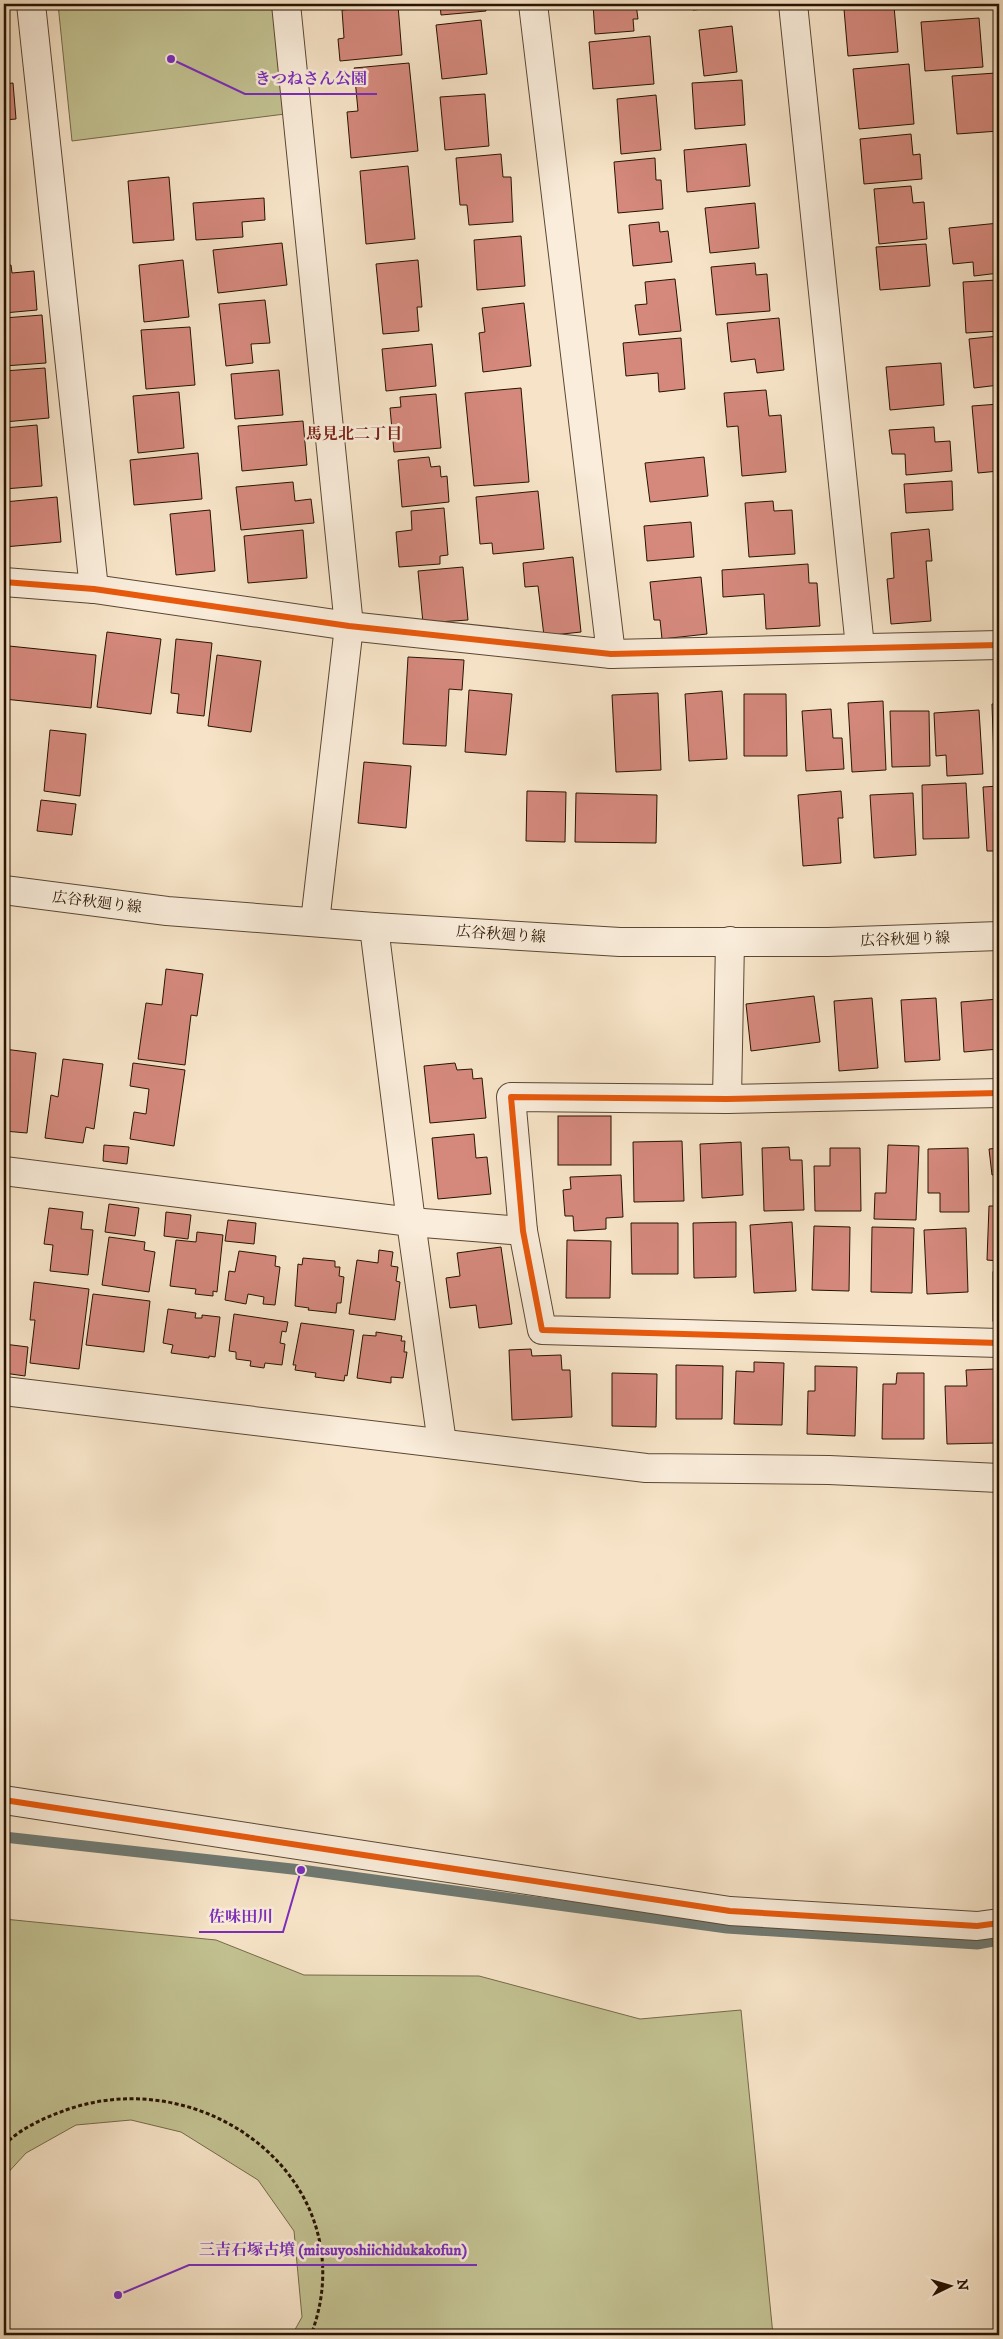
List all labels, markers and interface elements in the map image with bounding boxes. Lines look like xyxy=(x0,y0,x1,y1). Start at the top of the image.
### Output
callout: きつねさん公園 xyxy=(245,63,377,94)
text: きつねさん公園 xyxy=(255,69,367,89)
district label: 馬見北二丁目 xyxy=(306,424,402,444)
street label: 広谷秋廻り線 xyxy=(51,888,143,917)
street label: 広谷秋廻り線 xyxy=(455,922,547,947)
street label: 広谷秋廻り線 xyxy=(860,928,950,951)
callout: 佐味田川 xyxy=(199,1901,283,1932)
text: 佐味田川 xyxy=(209,1907,273,1927)
callout: 三吉石塚古墳 (mitsuyoshiichidukakofun) xyxy=(189,2234,477,2265)
text: 三吉石塚古墳 (mitsuyoshiichidukakofun) xyxy=(199,2240,467,2260)
north arrow xyxy=(926,2262,976,2312)
text: N xyxy=(952,2278,971,2292)

